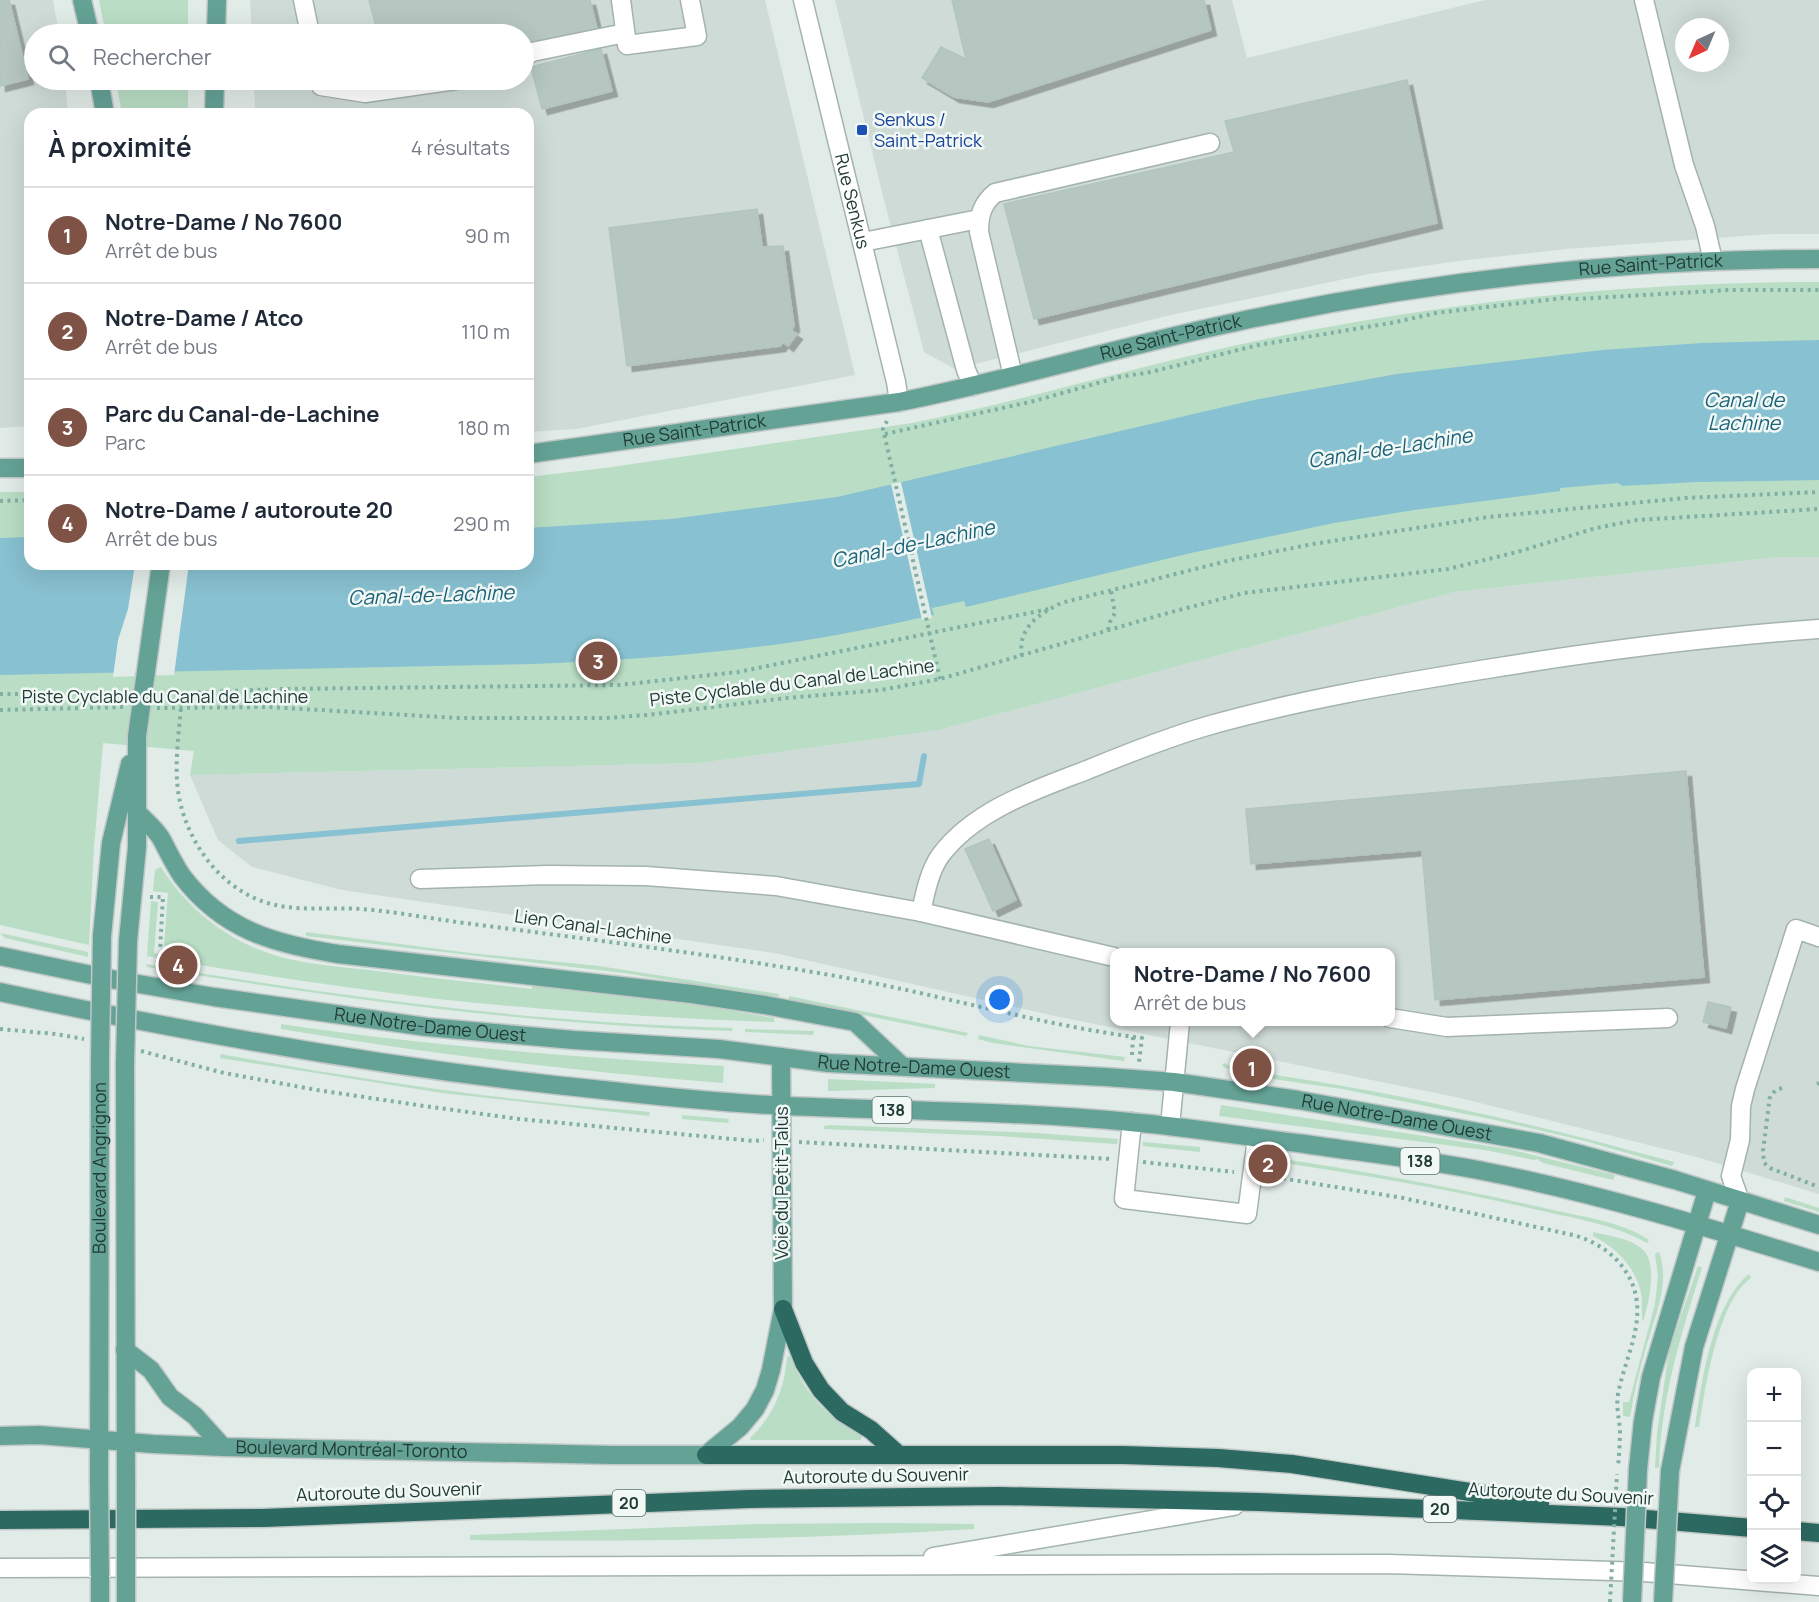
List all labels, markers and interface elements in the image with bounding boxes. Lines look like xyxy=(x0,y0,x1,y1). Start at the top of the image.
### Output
north arrow xyxy=(1675,18,1729,72)
search box xyxy=(24,24,534,90)
icon: search xyxy=(45,41,78,74)
text: Rechercher xyxy=(93,42,212,72)
place label: Senkus / Saint-Patrick xyxy=(874,107,983,152)
marker: Senkus / Saint-Patrick xyxy=(855,123,869,137)
text: À proximité xyxy=(48,129,192,165)
text: 4 résultats xyxy=(411,134,510,161)
street label: Rue Senkus xyxy=(830,151,876,251)
text: Notre-Dame / No 7600 xyxy=(105,207,342,237)
text: 1 xyxy=(63,222,72,249)
text: 90 m xyxy=(464,222,510,249)
text: Arrêt de bus xyxy=(105,237,218,264)
street label: Rue Saint-Patrick xyxy=(1578,248,1724,281)
text: Notre-Dame / Atco xyxy=(105,303,303,333)
street label: Rue Saint-Patrick xyxy=(1097,308,1244,365)
text: 2 xyxy=(62,318,73,345)
text: 110 m xyxy=(461,318,510,345)
text: Arrêt de bus xyxy=(105,333,218,360)
water label: Canal de Lachine xyxy=(1704,386,1786,436)
text: Parc du Canal-de-Lachine xyxy=(105,399,379,429)
street label: Rue Saint-Patrick xyxy=(621,408,768,452)
text: 3 xyxy=(62,414,73,441)
text: 180 m xyxy=(457,414,510,441)
water label: Canal-de-Lachine xyxy=(1306,421,1475,474)
text: Parc xyxy=(105,429,146,456)
text: Notre-Dame / autoroute 20 xyxy=(105,495,393,525)
text: 4 xyxy=(61,510,74,537)
text: 290 m xyxy=(453,510,510,537)
water label: Canal-de-Lachine xyxy=(829,513,998,574)
text: Arrêt de bus xyxy=(105,525,218,552)
water label: Canal-de-Lachine xyxy=(348,578,516,611)
pin: 3 xyxy=(578,638,618,684)
street label: Piste Cyclable du Canal de Lachine xyxy=(648,653,936,711)
street label: Piste Cyclable du Canal de Lachine xyxy=(22,684,308,708)
street label: Lien Canal-Lachine xyxy=(513,903,673,949)
pin: 4 xyxy=(158,942,198,988)
popup xyxy=(1110,948,1395,1026)
text: Notre-Dame / No 7600 xyxy=(1134,959,1371,989)
your location xyxy=(985,985,1014,1014)
text: Arrêt de bus xyxy=(1134,989,1246,1016)
street label: Rue Notre-Dame Ouest xyxy=(333,1001,527,1047)
pin: 1 xyxy=(1232,1046,1272,1090)
street label: Rue Notre-Dame Ouest xyxy=(816,1049,1011,1083)
street label: Boulevard Angrignon xyxy=(87,1082,111,1254)
street label: Rue Notre-Dame Ouest xyxy=(1300,1088,1494,1145)
road number: 138 xyxy=(872,1097,912,1123)
street label: Voie du Petit-Talus xyxy=(769,1106,793,1260)
pin: 2 xyxy=(1248,1142,1288,1186)
road number: 138 xyxy=(1400,1148,1440,1174)
map controls xyxy=(1747,1368,1801,1584)
button: + xyxy=(1747,1368,1801,1422)
button: − xyxy=(1747,1422,1801,1476)
street label: Boulevard Montréal-Toronto xyxy=(235,1434,468,1463)
street label: Autoroute du Souvenir xyxy=(783,1461,970,1489)
street label: Autoroute du Souvenir xyxy=(296,1476,483,1506)
street label: Autoroute du Souvenir xyxy=(1468,1476,1655,1510)
button: locate xyxy=(1747,1476,1801,1530)
road number: 20 xyxy=(612,1490,646,1516)
road number: 20 xyxy=(1424,1496,1456,1522)
button: layers xyxy=(1747,1530,1801,1584)

